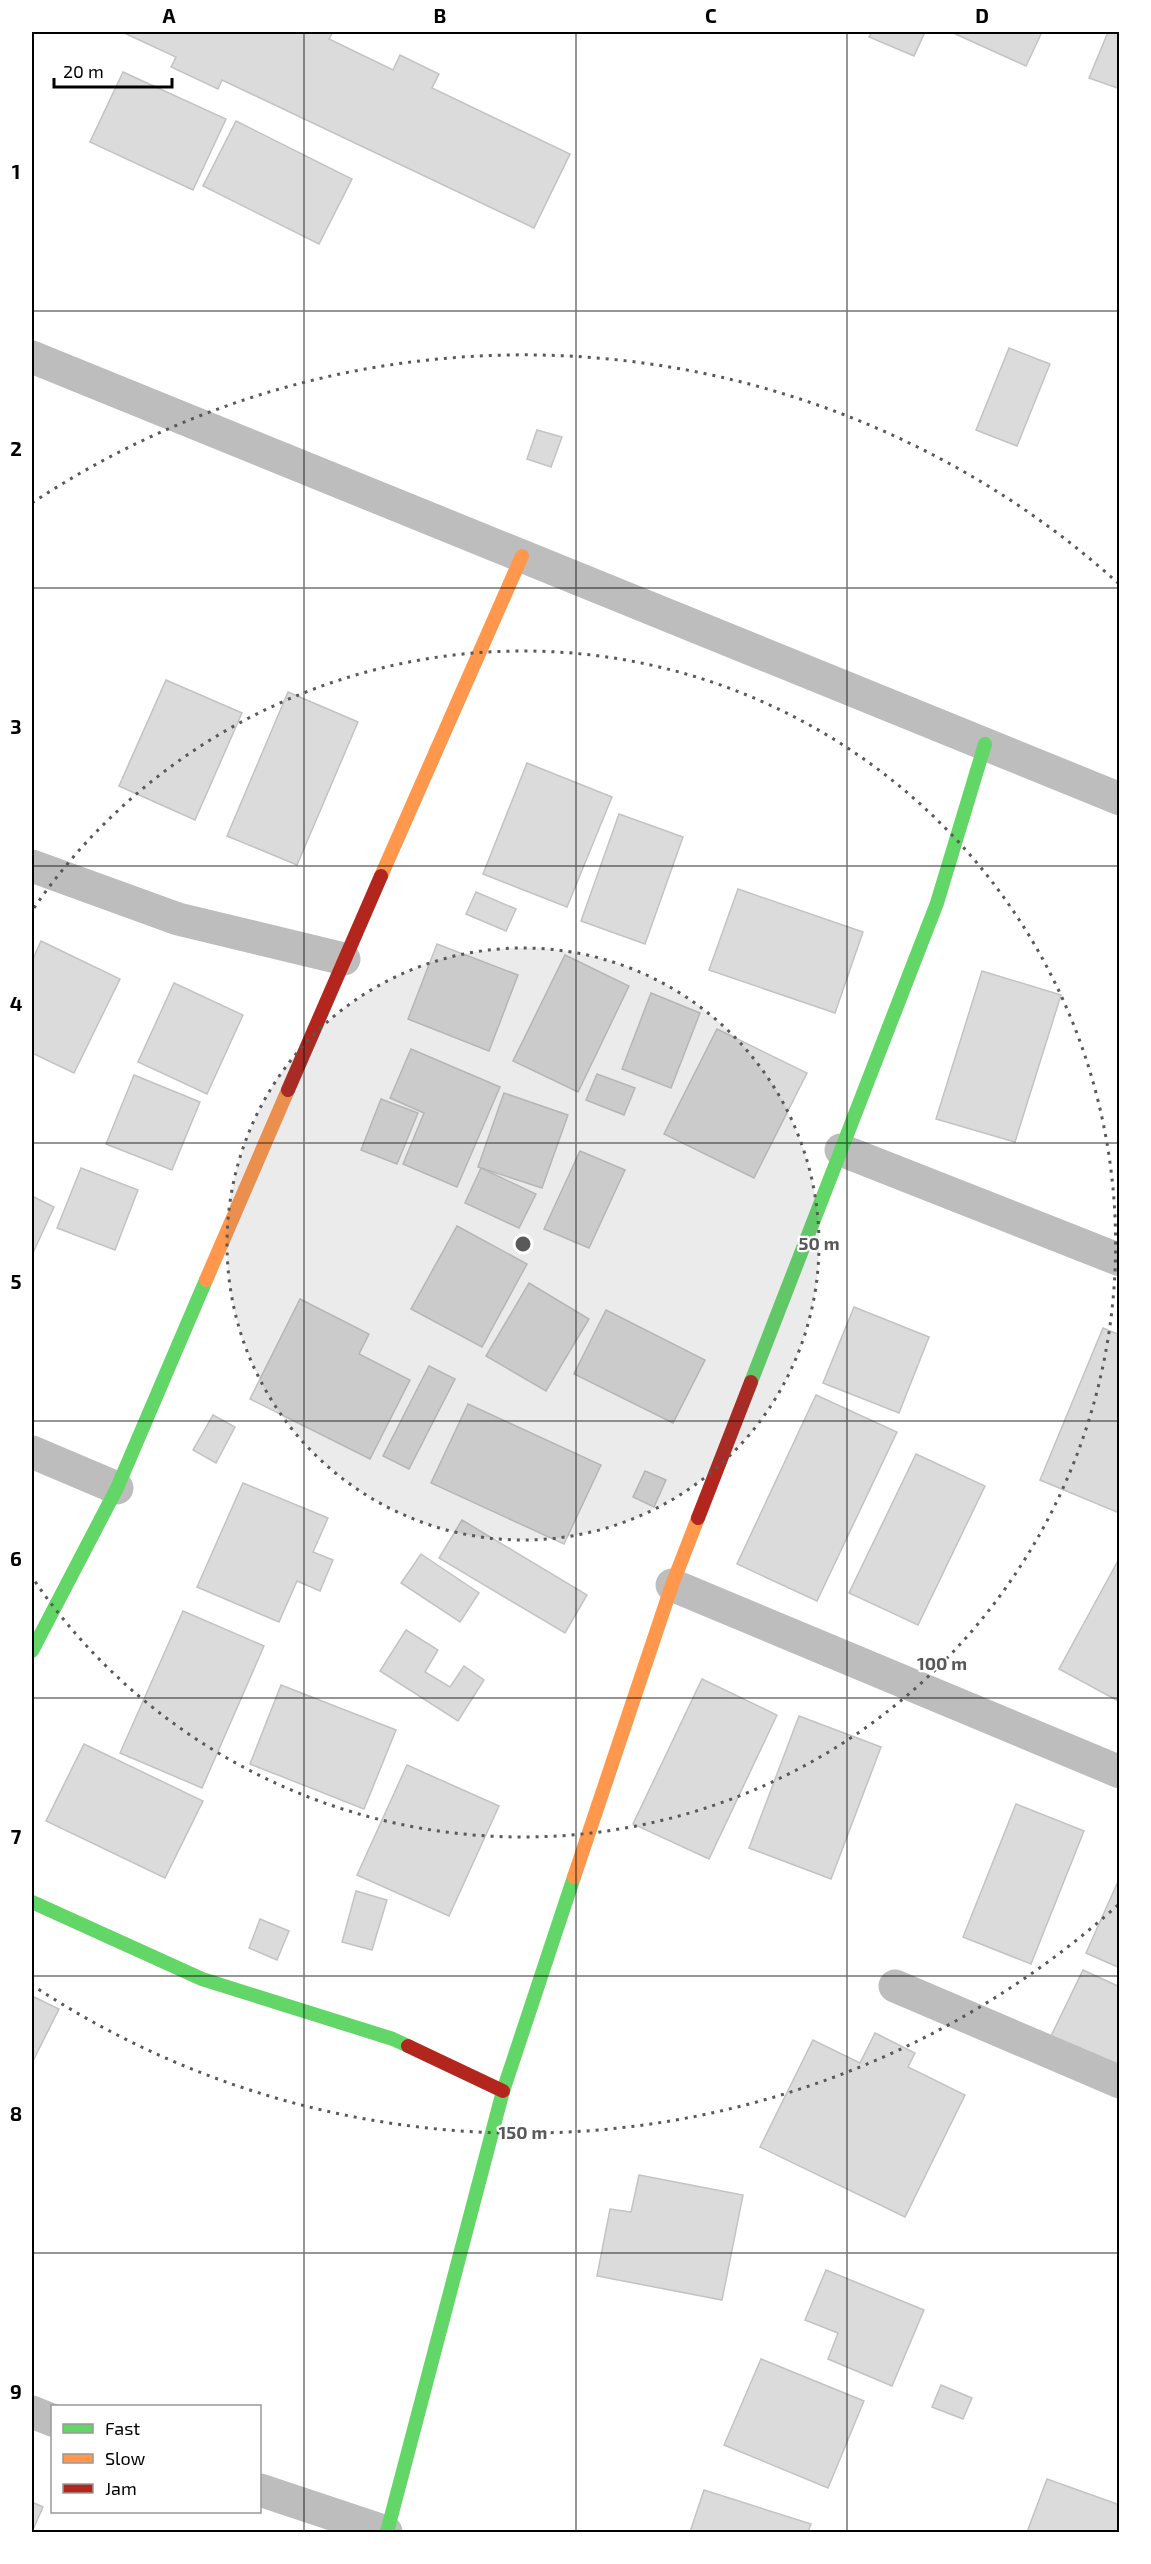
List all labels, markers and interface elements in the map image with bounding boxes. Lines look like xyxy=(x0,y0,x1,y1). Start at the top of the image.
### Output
text: A xyxy=(162,3,176,27)
text: B xyxy=(434,3,446,27)
text: C xyxy=(705,3,717,27)
text: D xyxy=(975,3,989,27)
scale bar xyxy=(54,51,172,89)
text: 20 m xyxy=(63,60,104,82)
text: 1 xyxy=(12,159,20,183)
text: 2 xyxy=(10,436,22,460)
text: 3 xyxy=(10,714,22,738)
text: 4 xyxy=(10,991,23,1015)
text: 50 m xyxy=(798,1232,840,1254)
centre of rings xyxy=(513,1234,533,1254)
text: 5 xyxy=(10,1269,22,1293)
text: 6 xyxy=(10,1546,22,1570)
text: 100 m xyxy=(917,1652,967,1674)
text: 7 xyxy=(11,1824,22,1848)
text: 8 xyxy=(10,2101,22,2125)
text: 150 m xyxy=(499,2121,547,2143)
text: 9 xyxy=(10,2379,22,2403)
legend xyxy=(51,2405,261,2513)
text: Fast xyxy=(105,2417,140,2439)
text: Slow xyxy=(105,2447,146,2469)
text: Jam xyxy=(105,2477,137,2499)

